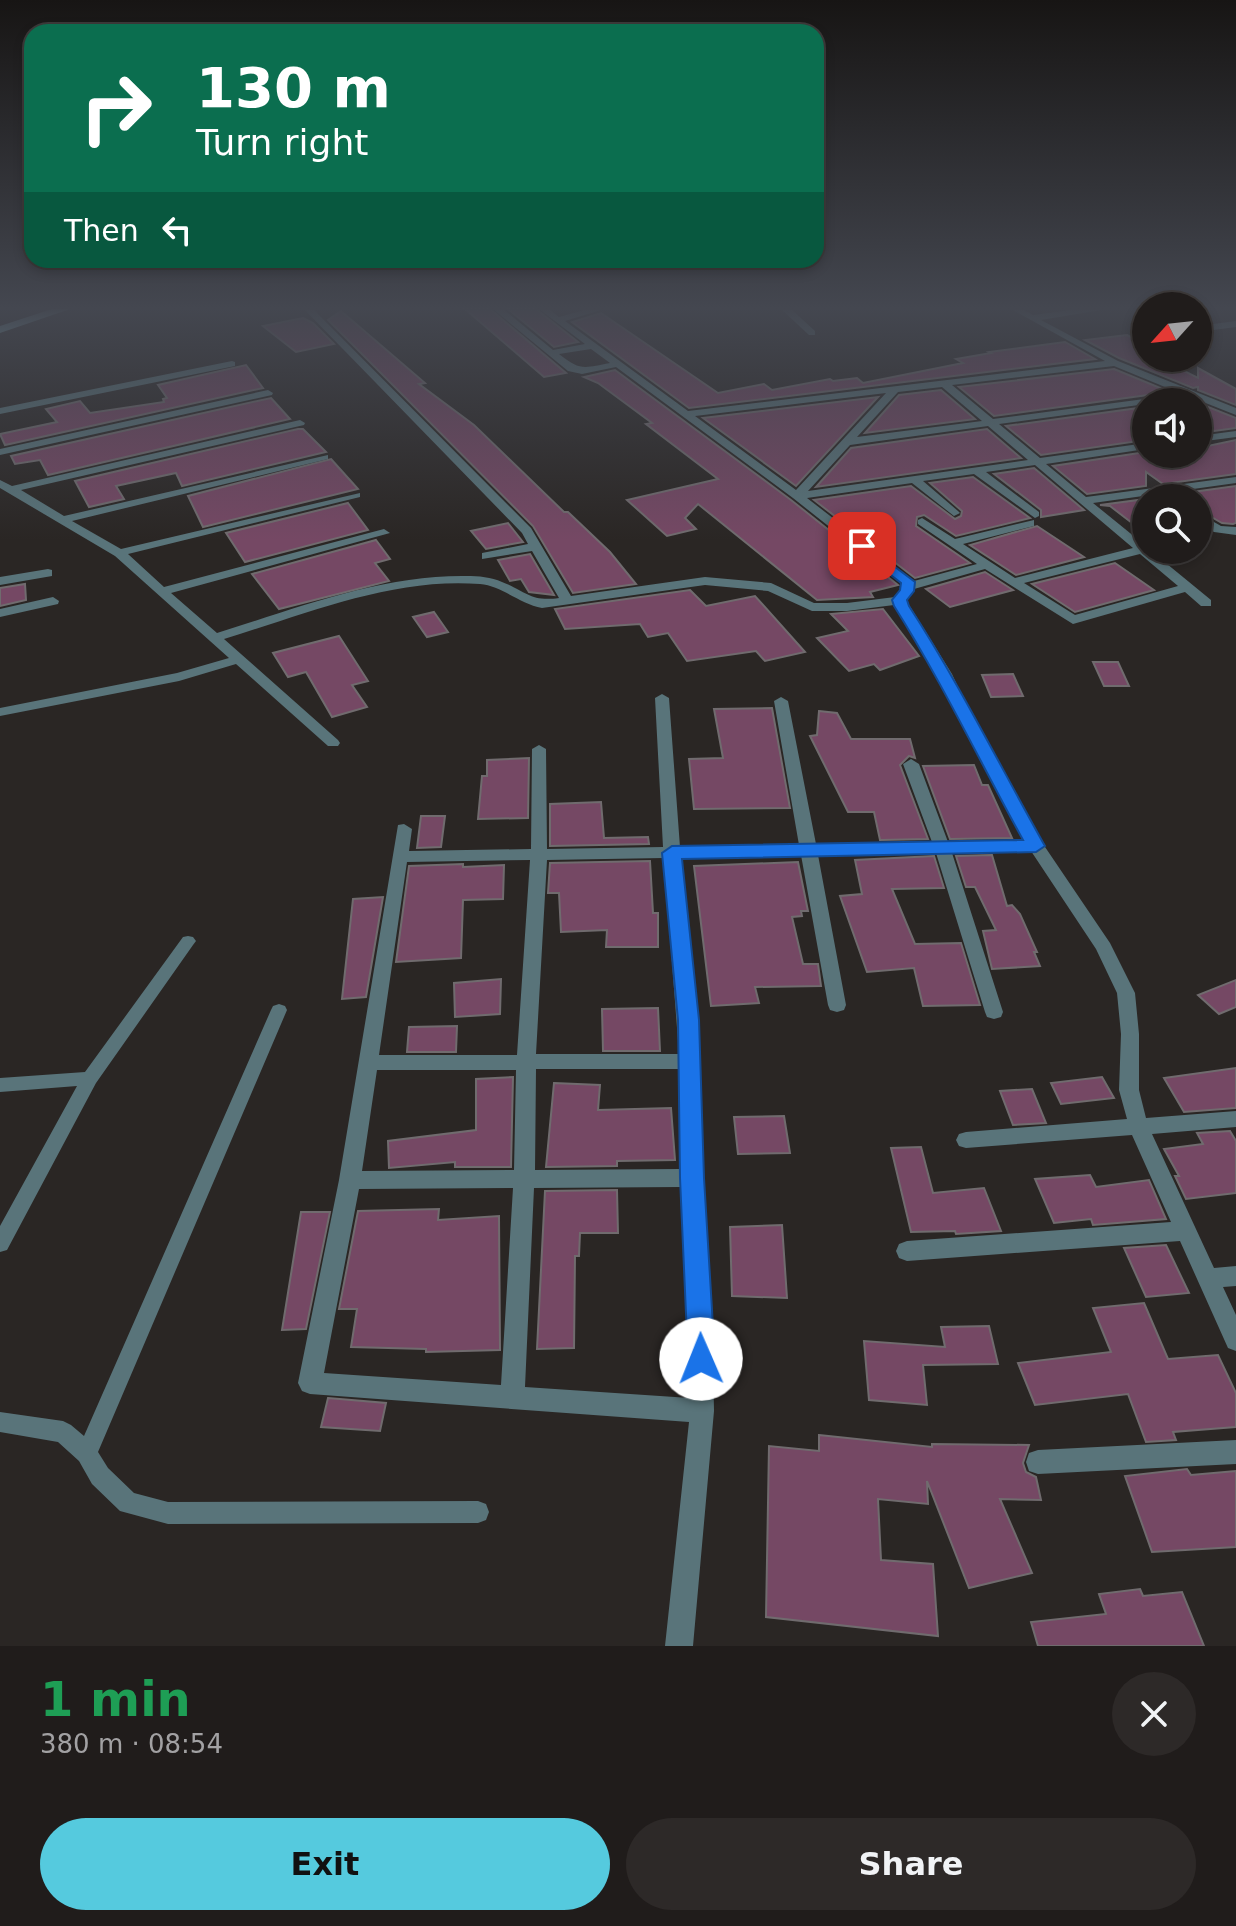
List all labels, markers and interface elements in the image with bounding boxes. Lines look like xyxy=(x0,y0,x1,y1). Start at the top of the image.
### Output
text: 130 m xyxy=(196,55,391,120)
icon: right xyxy=(64,56,168,160)
text: Turn right xyxy=(196,122,368,163)
icon: left xyxy=(155,208,199,252)
text: Then xyxy=(64,213,139,248)
north arrow xyxy=(1132,292,1212,372)
map controls xyxy=(1132,292,1212,564)
button: sound xyxy=(1132,388,1212,468)
button: search xyxy=(1132,484,1212,564)
pin xyxy=(828,512,896,580)
icon: arrive xyxy=(840,524,884,568)
position arrow xyxy=(659,1317,743,1401)
text: 1 min xyxy=(40,1671,191,1727)
button: close xyxy=(1112,1672,1196,1756)
text: 380 m · 08:54 xyxy=(40,1729,223,1759)
button: Exit xyxy=(40,1818,610,1910)
button: Share xyxy=(626,1818,1196,1910)

